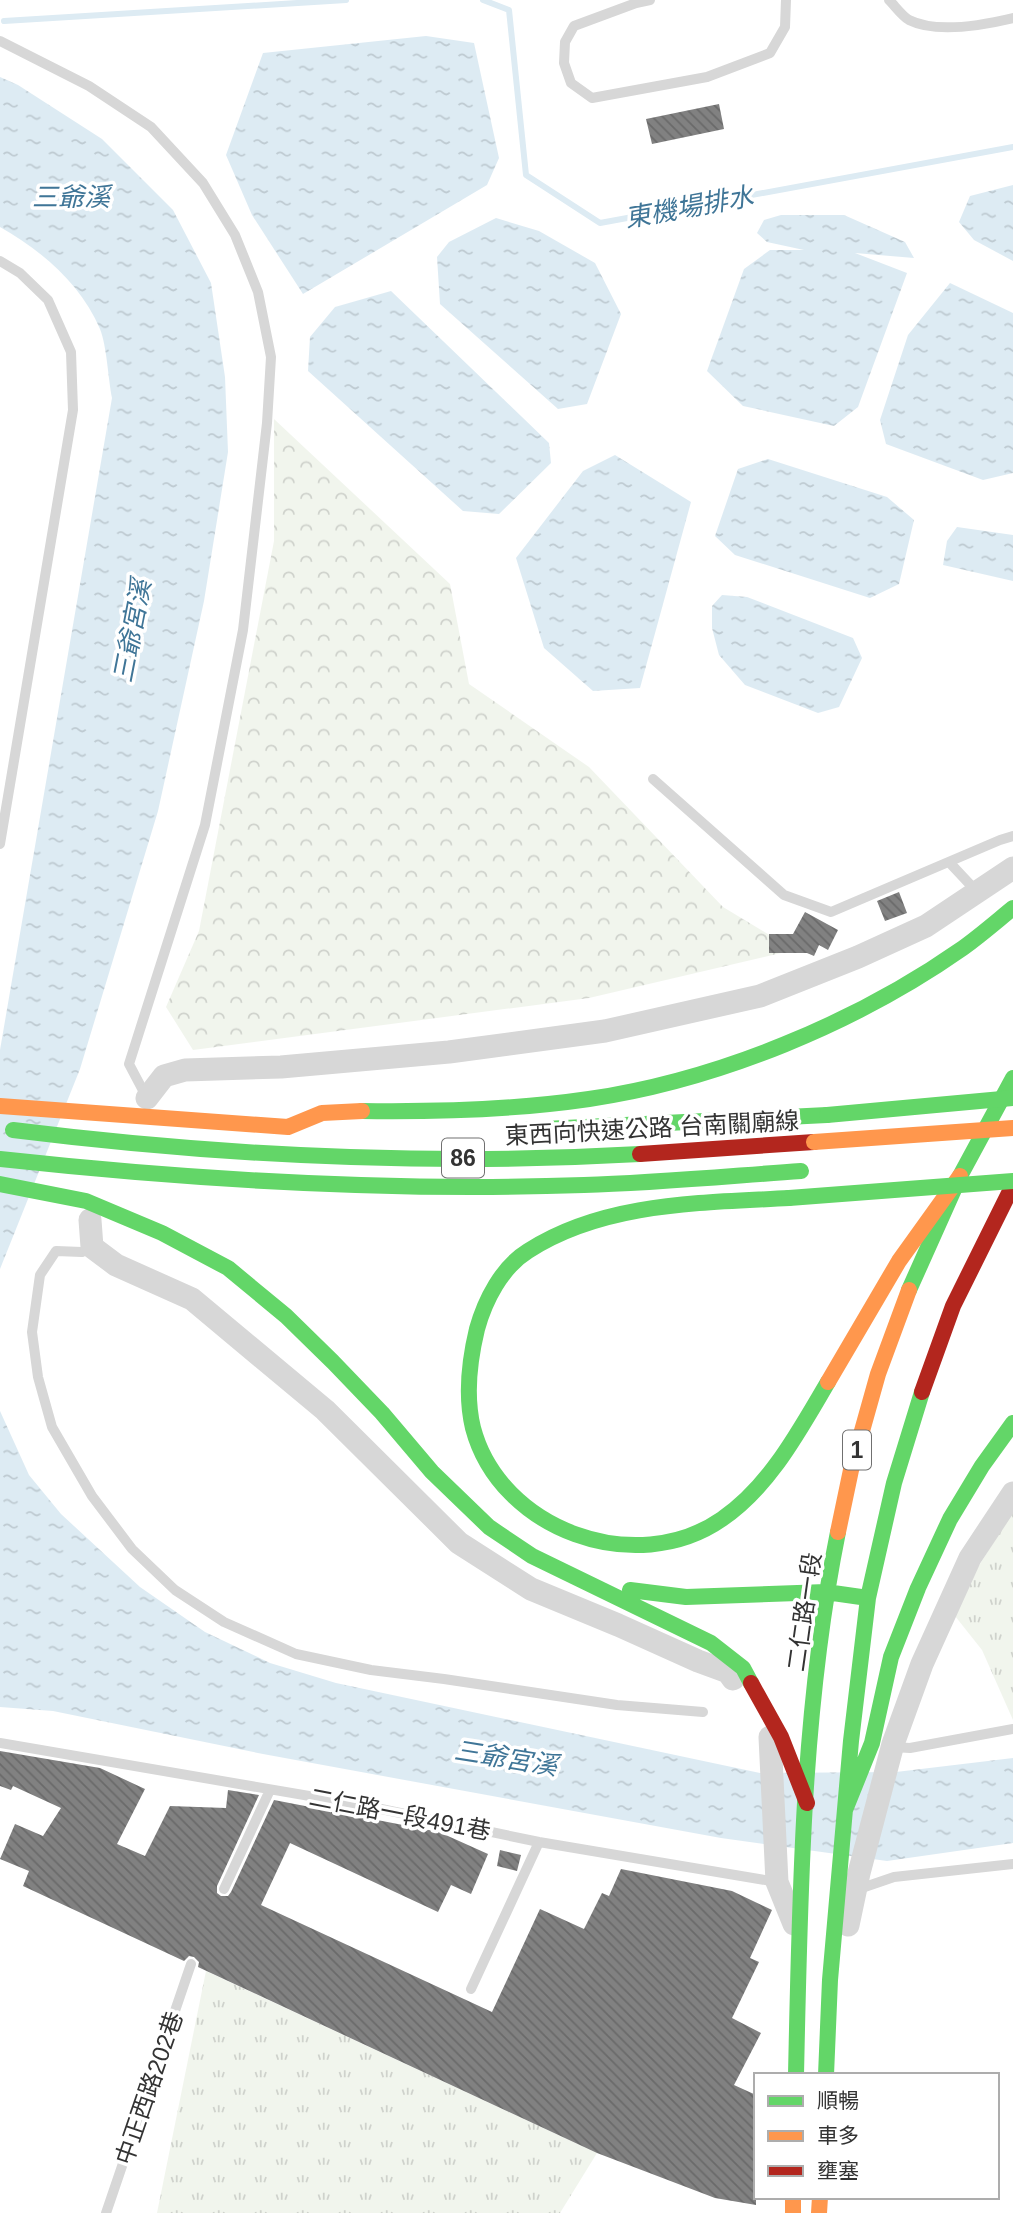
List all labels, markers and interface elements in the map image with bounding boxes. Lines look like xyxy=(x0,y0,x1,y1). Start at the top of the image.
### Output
water label: 東機場排水 xyxy=(622,181,757,233)
water label: 三爺溪 xyxy=(32,182,114,212)
water label: 三爺宮溪 xyxy=(107,573,157,685)
street label: 東西向快速公路 台南關廟線 xyxy=(504,1107,800,1149)
road number: 86 xyxy=(442,1138,484,1177)
road number: 1 xyxy=(843,1430,871,1470)
street label: 二仁路一段 xyxy=(782,1551,826,1673)
water label: 三爺宮溪 xyxy=(452,1735,564,1782)
street label: 二仁路一段491巷 xyxy=(307,1783,493,1845)
street label: 中正西路202巷 xyxy=(110,2008,188,2168)
legend xyxy=(754,2073,999,2199)
text: 順暢 xyxy=(817,2089,859,2112)
text: 車多 xyxy=(817,2124,859,2147)
text: 壅塞 xyxy=(817,2159,859,2182)

